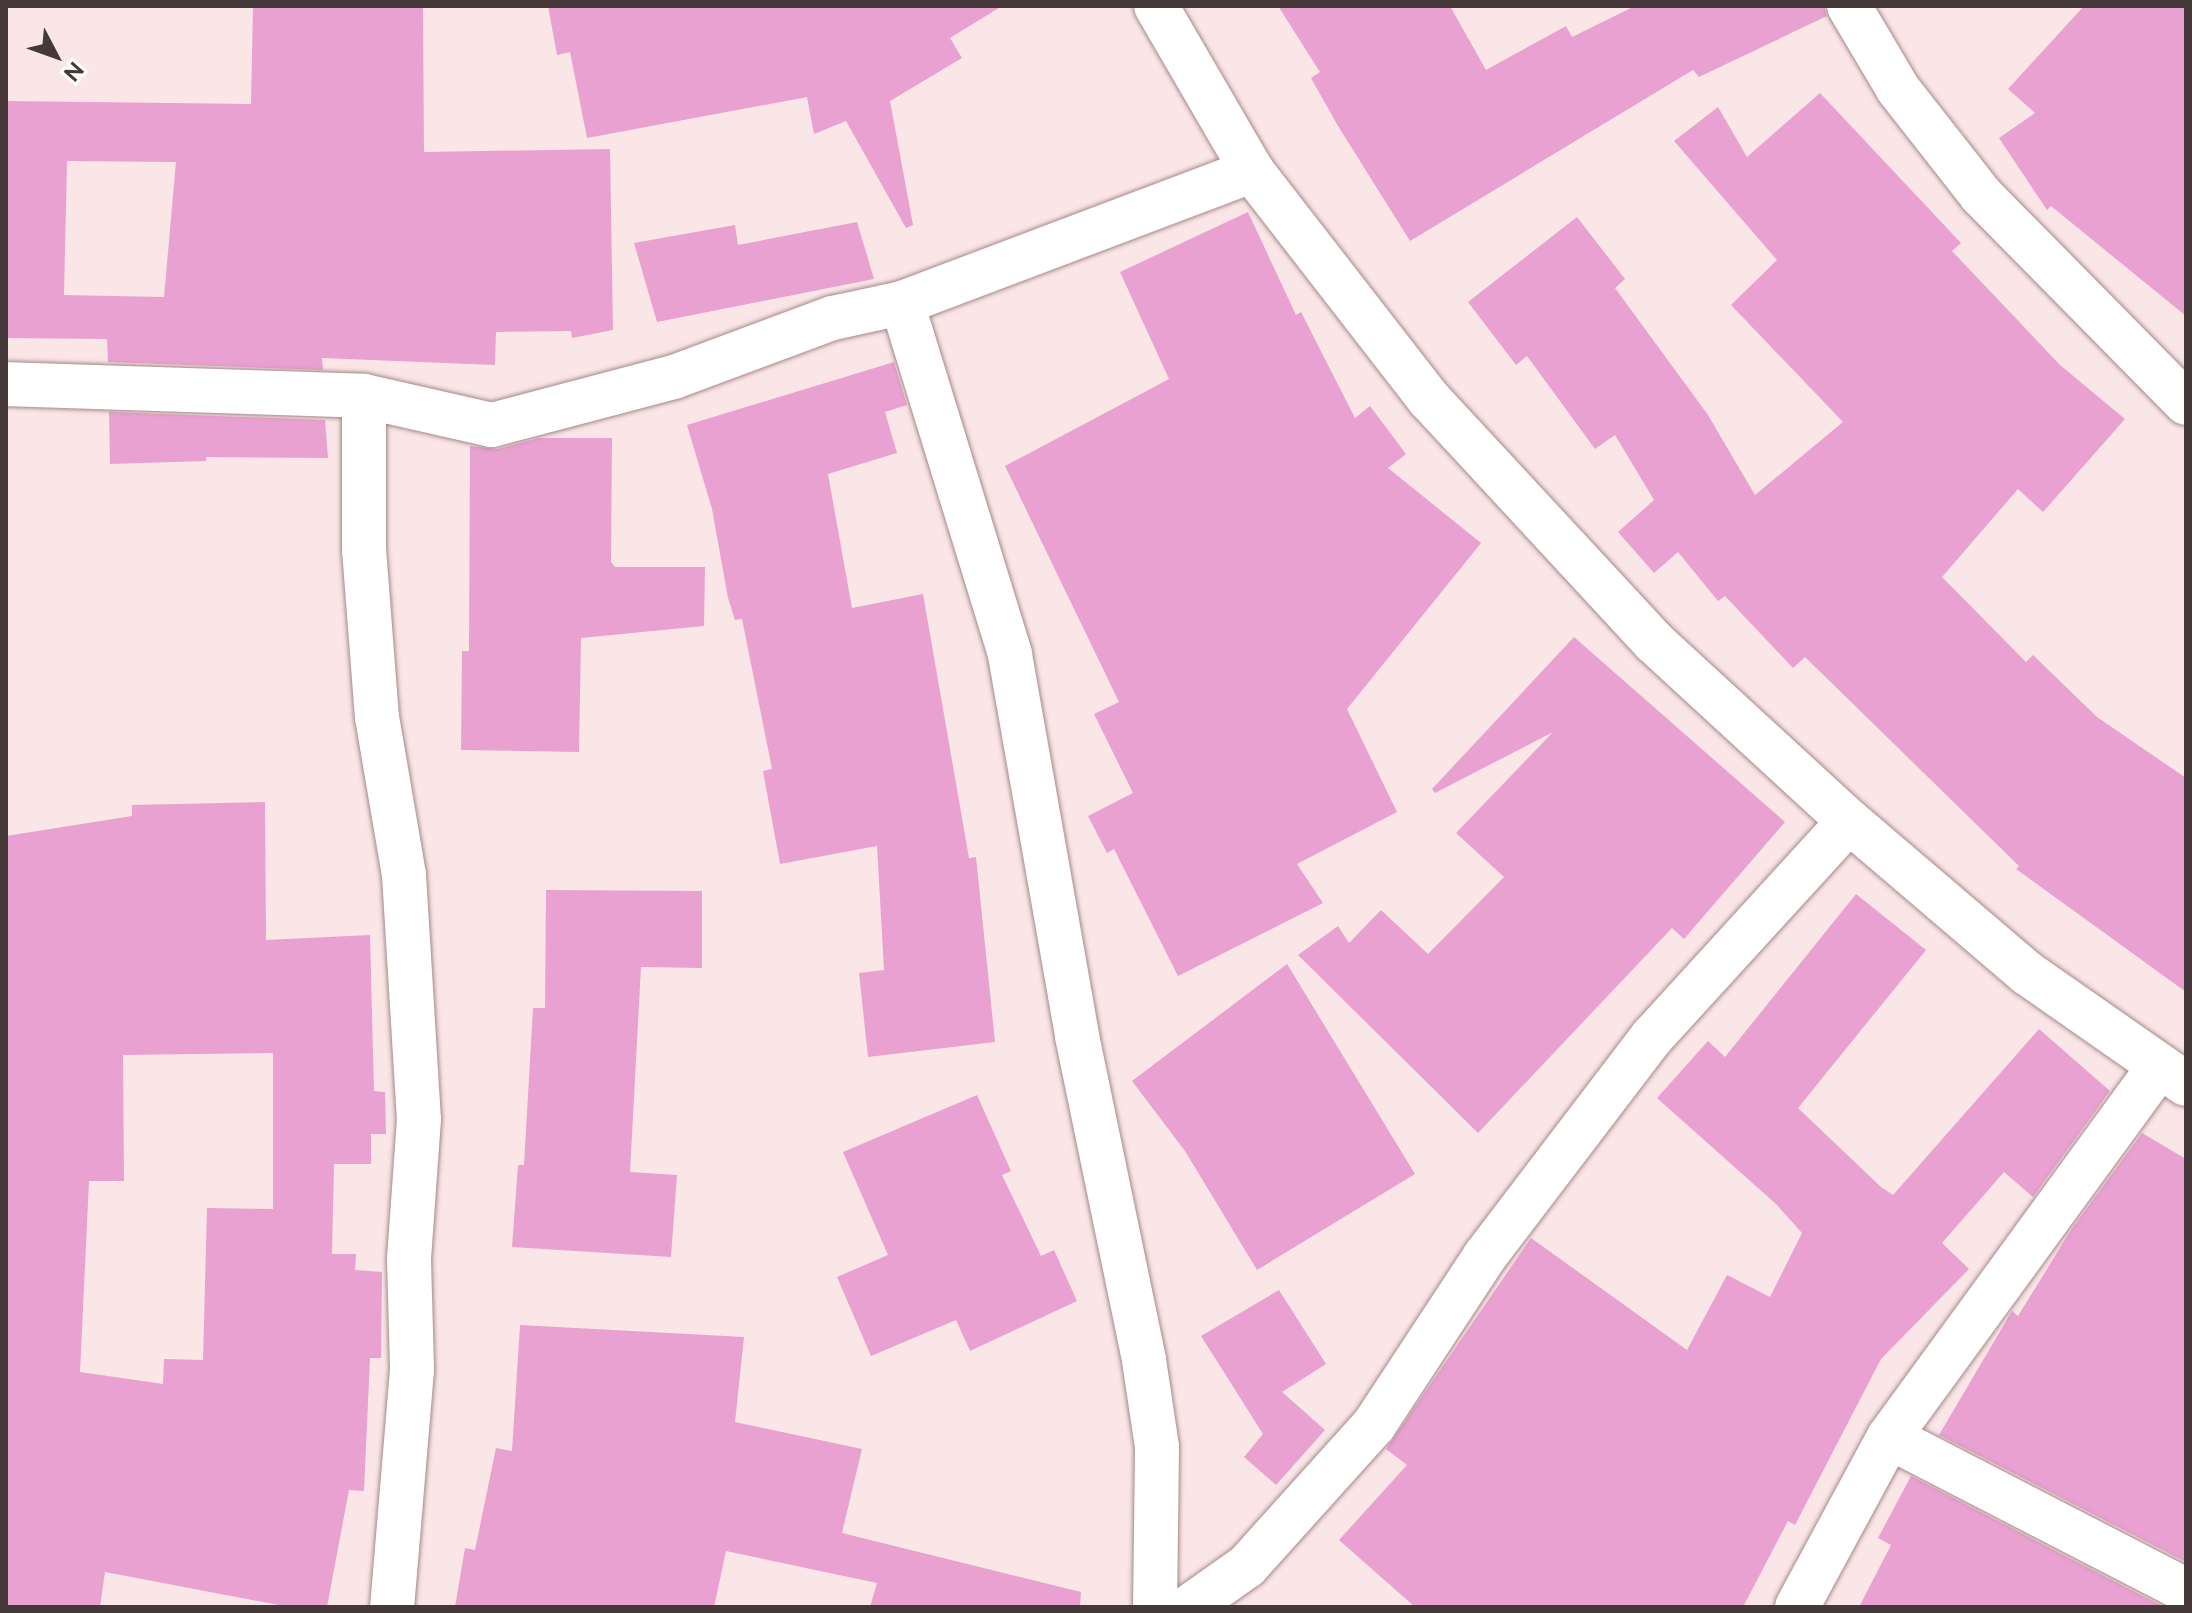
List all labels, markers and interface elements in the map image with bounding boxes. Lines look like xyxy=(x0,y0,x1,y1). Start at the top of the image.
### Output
north arrow xyxy=(16,16,96,96)
text: N xyxy=(59,57,89,87)

